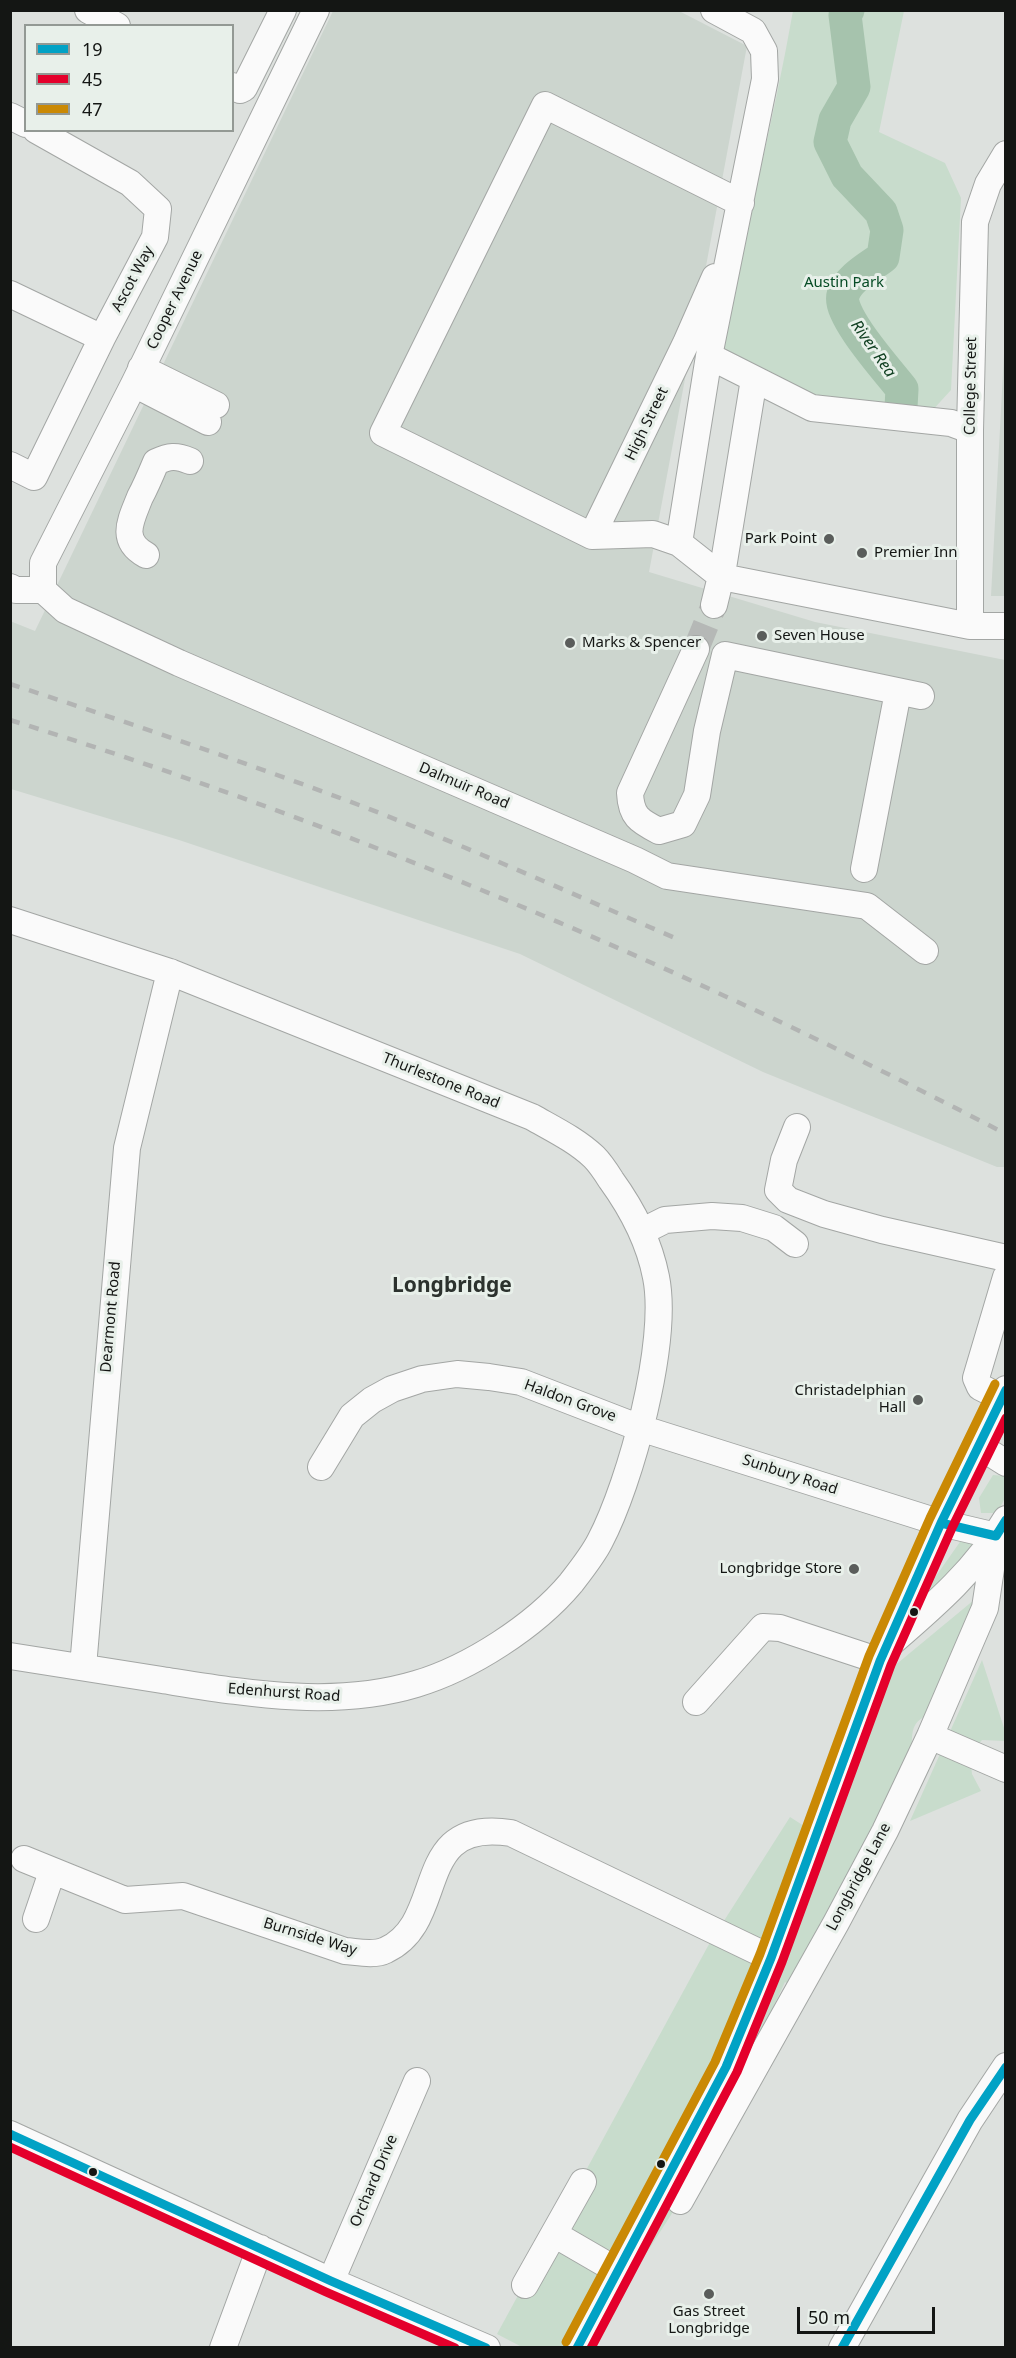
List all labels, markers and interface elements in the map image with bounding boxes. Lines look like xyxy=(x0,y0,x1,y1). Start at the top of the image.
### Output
legend xyxy=(24,24,234,132)
text: 19 xyxy=(82,37,103,61)
text: 45 xyxy=(82,67,103,91)
text: 47 xyxy=(82,97,103,121)
street label: Ascot Way xyxy=(108,243,158,315)
street label: Cooper Avenue xyxy=(143,247,207,353)
park label: Austin Park xyxy=(804,274,884,292)
water label: River Rea xyxy=(846,317,900,381)
street label: College Street xyxy=(961,337,981,435)
street label: High Street xyxy=(622,384,672,464)
place label: Park Point xyxy=(745,530,817,548)
marker: Park Point xyxy=(822,532,836,546)
place label: Premier Inn xyxy=(874,544,958,562)
marker: Premier Inn xyxy=(855,546,869,560)
place label: Seven House xyxy=(774,627,865,645)
marker: Seven House xyxy=(755,629,769,643)
place label: Marks & Spencer xyxy=(582,634,701,652)
marker: Marks & Spencer xyxy=(563,636,577,650)
street label: Dalmuir Road xyxy=(416,759,512,813)
street label: Thurlestone Road xyxy=(380,1049,502,1113)
street label: Dearmont Road xyxy=(97,1261,125,1373)
district label: Longbridge xyxy=(392,1273,512,1299)
street label: Haldon Grove xyxy=(522,1376,618,1426)
place label: Christadelphian Hall xyxy=(795,1382,906,1417)
marker: Christadelphian Hall xyxy=(911,1393,925,1407)
street label: Sunbury Road xyxy=(740,1451,840,1499)
place label: Longbridge Store xyxy=(719,1560,842,1578)
marker: Longbridge Store xyxy=(847,1562,861,1576)
unlabelled marker xyxy=(908,1606,920,1618)
street label: Edenhurst Road xyxy=(227,1680,341,1706)
street label: Longbridge Lane xyxy=(823,1820,895,1934)
street label: Burnside Way xyxy=(261,1914,359,1960)
street label: Orchard Drive xyxy=(346,2132,402,2230)
unlabelled marker xyxy=(655,2158,667,2170)
unlabelled marker xyxy=(87,2166,99,2178)
marker: Gas Street Longbridge xyxy=(702,2287,716,2301)
scale bar xyxy=(800,2295,938,2333)
place label: Gas Street Longbridge xyxy=(668,2303,750,2338)
text: 50 m xyxy=(808,2305,850,2329)

